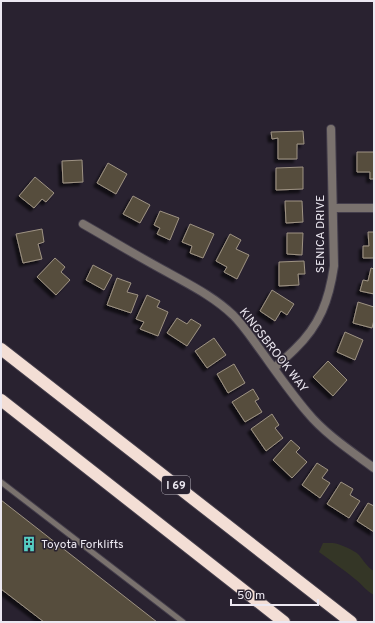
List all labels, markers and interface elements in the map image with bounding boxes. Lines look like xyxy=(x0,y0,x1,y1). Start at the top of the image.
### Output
street label: SENICA DRIVE xyxy=(313,195,329,273)
street label: KINGSBROOK WAY xyxy=(235,305,311,396)
road number: I 69 xyxy=(162,476,190,494)
building icon: Toyota Forklifts xyxy=(20,535,38,553)
place label: Toyota Forklifts xyxy=(41,537,124,553)
scale bar xyxy=(231,581,318,607)
text: 50 m xyxy=(237,588,265,604)

